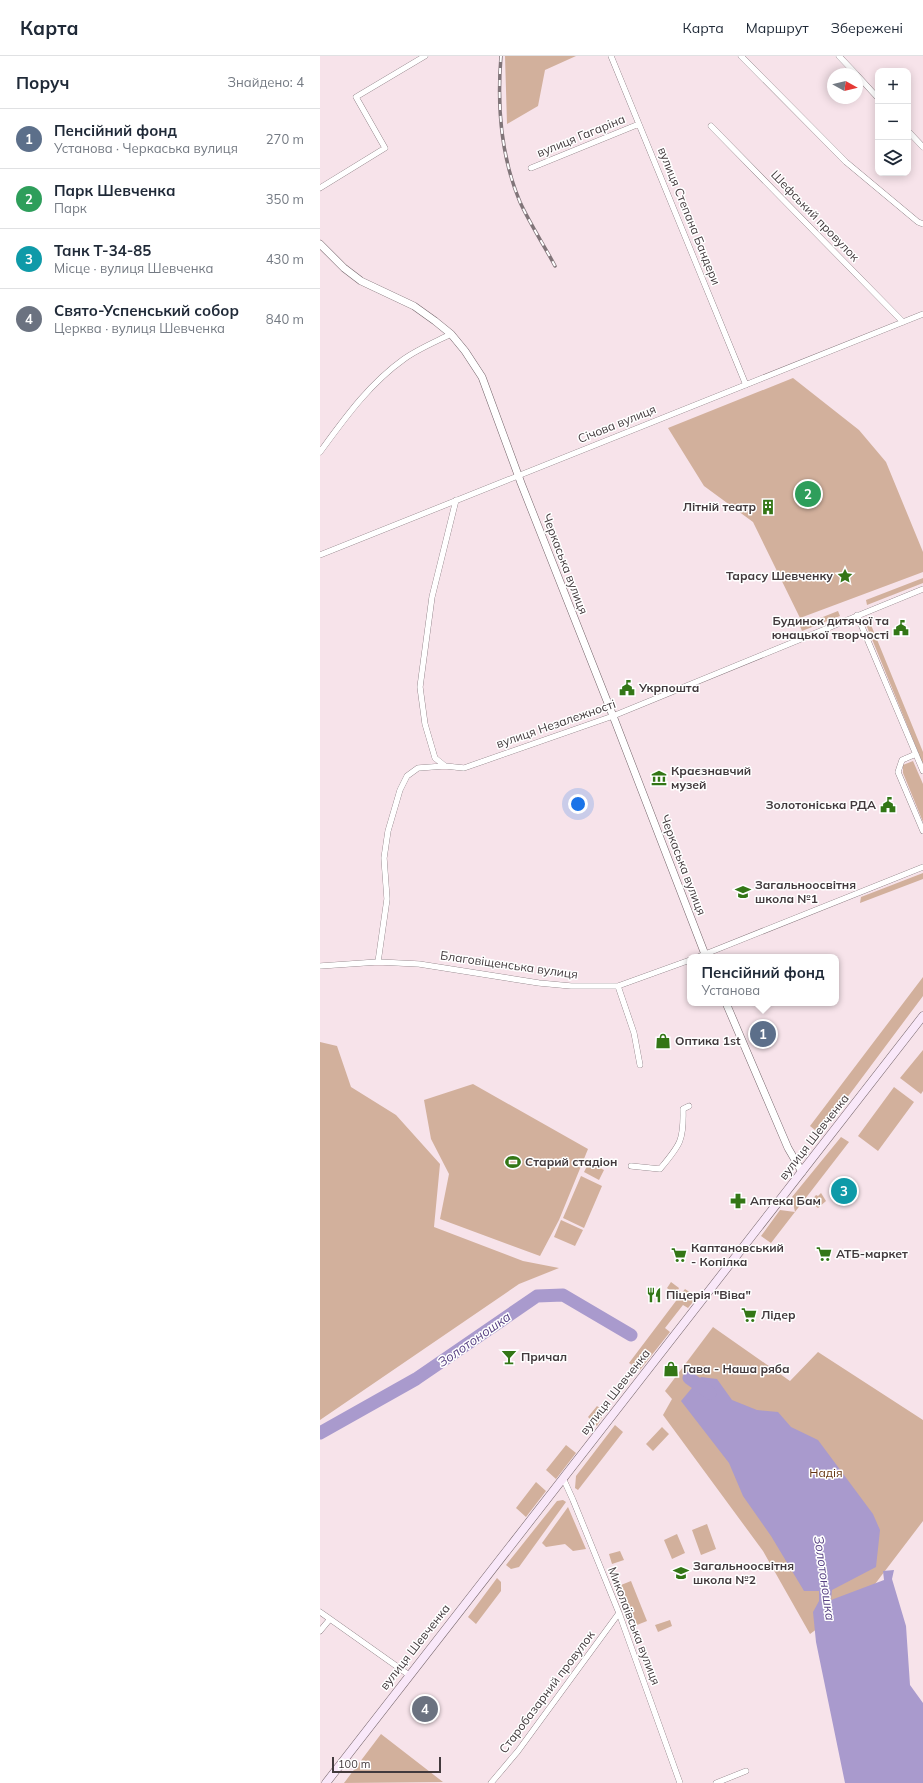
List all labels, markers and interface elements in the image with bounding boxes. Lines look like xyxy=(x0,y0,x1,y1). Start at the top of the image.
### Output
text: Карта xyxy=(20,16,78,40)
text: Карта xyxy=(683,19,724,37)
text: Маршрут xyxy=(746,19,809,37)
text: Збережені xyxy=(831,19,903,37)
north arrow xyxy=(827,68,863,104)
map controls xyxy=(875,68,911,176)
button: + xyxy=(875,68,911,104)
text: Поруч xyxy=(16,72,69,93)
text: Знайдено: 4 xyxy=(227,74,304,90)
button: − xyxy=(875,104,911,140)
street label: вулиця Гагаріна xyxy=(534,111,627,160)
text: Пенсійний фонд xyxy=(54,121,177,140)
text: 1 xyxy=(25,131,33,147)
text: 270 m xyxy=(266,131,304,147)
text: Установа · Черкаська вулиця xyxy=(54,140,238,156)
button: layers xyxy=(875,140,911,176)
street label: вулиця Степана Бандери xyxy=(655,145,724,287)
street label: Шефський провулок xyxy=(768,167,863,265)
text: Парк Шевченка xyxy=(54,181,175,200)
text: 2 xyxy=(25,191,33,207)
text: 350 m xyxy=(266,191,304,207)
text: Парк xyxy=(54,200,87,216)
text: Танк Т-34-85 xyxy=(54,241,151,260)
text: 3 xyxy=(25,251,33,267)
text: 430 m xyxy=(266,251,304,267)
text: Місце · вулиця Шевченка xyxy=(54,260,213,276)
text: Свято-Успенський собор xyxy=(54,301,239,320)
text: 4 xyxy=(25,311,33,327)
text: 840 m xyxy=(266,311,304,327)
text: Церква · вулиця Шевченка xyxy=(54,320,225,336)
street label: Січова вулиця xyxy=(576,401,658,446)
pin: 2 xyxy=(795,479,821,509)
building icon: Літній театр xyxy=(759,498,777,516)
place label: Літній театр xyxy=(683,499,756,514)
street label: Черкаська вулиця xyxy=(539,511,592,616)
place icon: Тарасу Шевченку xyxy=(836,567,854,585)
place label: Тарасу Шевченку xyxy=(726,568,833,583)
place label: Будинок дитячої та юнацької творчості xyxy=(772,613,889,642)
public building icon: Будинок дитячої та юнацької творчості xyxy=(892,619,910,637)
public building icon: Укрпошта xyxy=(618,679,636,697)
place label: Укрпошта xyxy=(638,680,699,695)
street label: вулиця Незалежності xyxy=(494,696,618,751)
place label: Краєзнавчий музей xyxy=(671,763,751,792)
museum icon: Краєзнавчий музей xyxy=(650,769,668,787)
your location xyxy=(568,794,588,814)
public building icon: Золотоніська РДА xyxy=(879,796,897,814)
place label: Золотоніська РДА xyxy=(766,797,876,812)
street label: Черкаська вулиця xyxy=(657,812,710,917)
place label: Загальноосвітня школа №1 xyxy=(755,877,856,906)
school or university icon: Загальноосвітня школа №1 xyxy=(734,883,752,901)
street label: Благовіщенська вулиця xyxy=(439,947,579,982)
popup xyxy=(687,954,839,1006)
text: Пенсійний фонд xyxy=(702,963,825,982)
text: Установа xyxy=(702,982,760,998)
pin: 1 xyxy=(750,1019,776,1049)
shop icon: Оптика 1st xyxy=(654,1032,672,1050)
place label: Оптика 1st xyxy=(675,1033,741,1048)
street label: вулиця Шевченка xyxy=(775,1091,852,1183)
sports icon: Старий стадіон xyxy=(504,1153,522,1171)
place label: Старий стадіон xyxy=(525,1154,618,1169)
pin: 3 xyxy=(831,1176,857,1206)
pharmacy icon: Аптека Бам xyxy=(729,1192,747,1210)
place label: Аптека Бам xyxy=(750,1193,821,1208)
place label: Каптановський - Копілка xyxy=(691,1240,784,1269)
supermarket icon: АТБ-маркет xyxy=(815,1245,833,1263)
supermarket icon: Каптановський - Копілка xyxy=(670,1246,688,1264)
place label: АТБ-маркет xyxy=(836,1246,908,1261)
restaurant icon: Піцерія "Віва" xyxy=(645,1286,663,1304)
place label: Піцерія "Віва" xyxy=(666,1287,751,1302)
supermarket icon: Лідер xyxy=(740,1306,758,1324)
place label: Лідер xyxy=(761,1307,796,1322)
water label: Золотоношка xyxy=(434,1308,514,1370)
street label: вулиця Шевченка xyxy=(576,1346,653,1438)
bar icon: Причал xyxy=(500,1348,518,1366)
place label: Причал xyxy=(521,1349,567,1364)
shop icon: Гава - Наша ряба xyxy=(662,1360,680,1378)
place label: Гава - Наша ряба xyxy=(683,1361,790,1376)
park label: Надія xyxy=(809,1465,843,1480)
water label: Золотоношка xyxy=(811,1535,839,1621)
place label: Загальноосвітня школа №2 xyxy=(693,1558,794,1587)
school or university icon: Загальноосвітня школа №2 xyxy=(672,1564,690,1582)
street label: Миколаївська вулиця xyxy=(605,1565,664,1687)
street label: вулиця Шевченка xyxy=(376,1601,453,1693)
street label: Старобазарний провулок xyxy=(496,1627,598,1756)
pin: 4 xyxy=(412,1694,438,1724)
scale bar xyxy=(332,1755,441,1774)
text: 100 m xyxy=(338,1757,370,1771)

